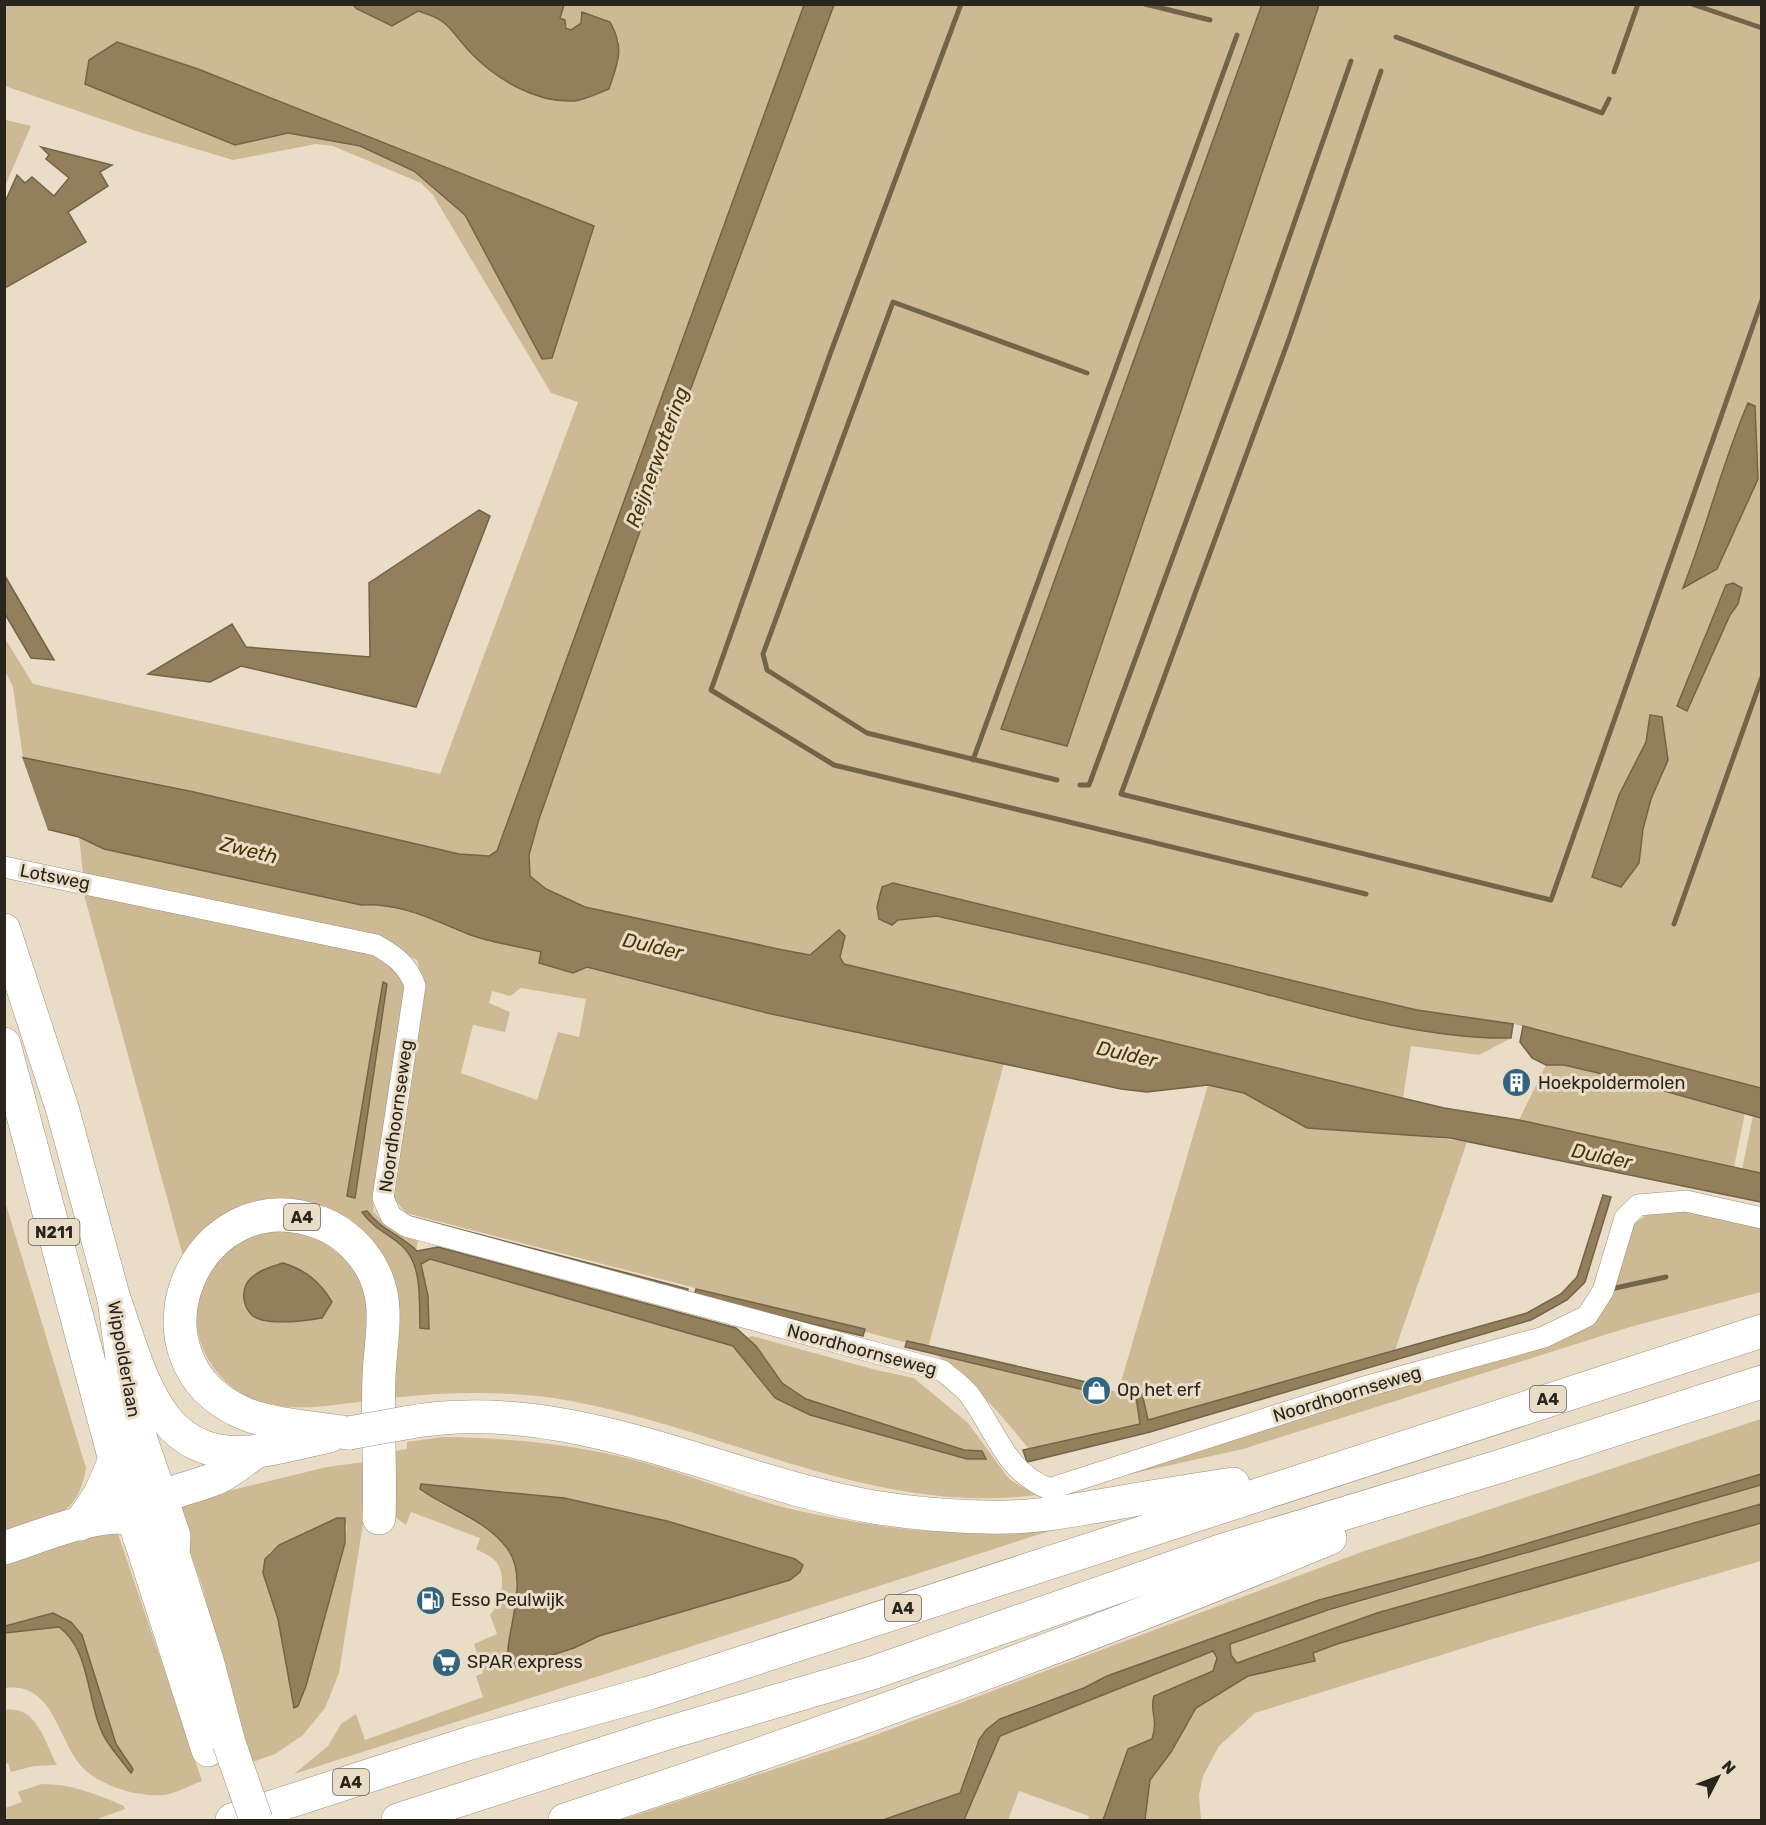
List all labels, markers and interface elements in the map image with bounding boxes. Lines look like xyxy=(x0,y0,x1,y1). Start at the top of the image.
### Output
water label: Reijnerwatering xyxy=(620,383,694,531)
water label: Zweth xyxy=(217,831,280,869)
street label: Lotsweg xyxy=(18,859,92,895)
water label: Dulder xyxy=(620,927,687,965)
water label: Dulder xyxy=(1094,1035,1161,1073)
street label: Noordhoornseweg xyxy=(374,1038,418,1194)
building icon: Hoekpoldermolen xyxy=(1501,1067,1533,1099)
place label: Hoekpoldermolen xyxy=(1538,1072,1685,1094)
water label: Dulder xyxy=(1569,1138,1636,1174)
road number: A4 xyxy=(284,1204,320,1230)
road number: N211 xyxy=(28,1219,80,1245)
street label: Wippolderlaan xyxy=(103,1299,145,1419)
street label: Noordhoornseweg xyxy=(785,1319,939,1381)
street label: Noordhoornseweg xyxy=(1270,1361,1424,1427)
shop icon: Op het erf xyxy=(1080,1374,1112,1406)
place label: Op het erf xyxy=(1117,1379,1201,1401)
road number: A4 xyxy=(1530,1386,1566,1412)
fuel station icon: Esso Peulwijk xyxy=(414,1584,446,1616)
place label: Esso Peulwijk xyxy=(451,1589,565,1611)
road number: A4 xyxy=(885,1595,921,1621)
supermarket icon: SPAR express xyxy=(430,1646,462,1678)
place label: SPAR express xyxy=(467,1651,583,1673)
north arrow xyxy=(1688,1747,1748,1807)
text: N xyxy=(1718,1757,1740,1778)
road number: A4 xyxy=(333,1769,369,1795)

